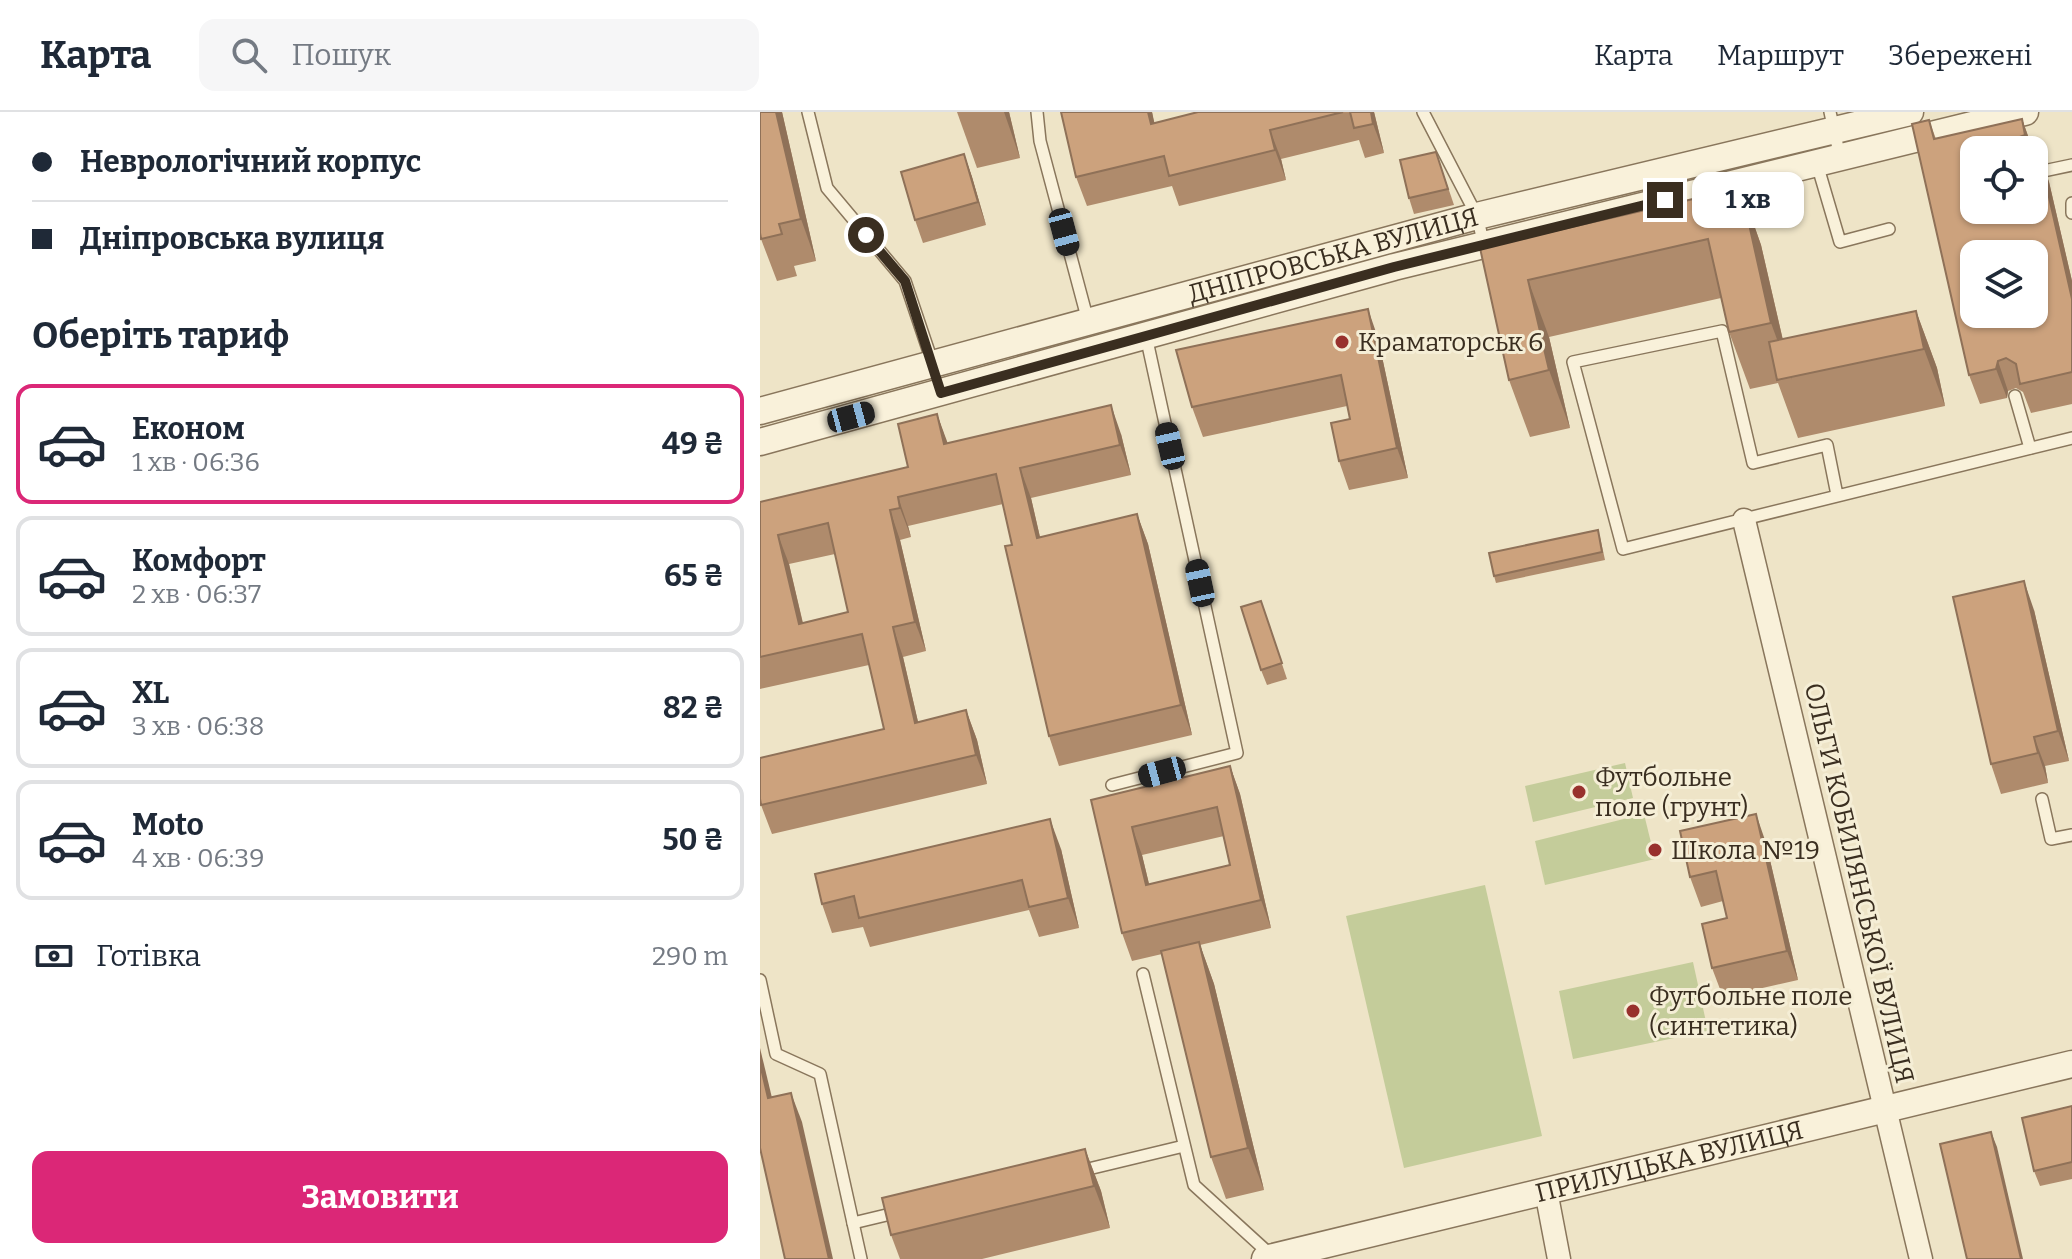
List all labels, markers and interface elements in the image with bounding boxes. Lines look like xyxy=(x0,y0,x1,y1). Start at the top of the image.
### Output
search box xyxy=(199,19,759,91)
text: Карта xyxy=(40,32,151,78)
icon: search xyxy=(227,33,271,77)
text: Пошук xyxy=(291,37,391,73)
text: Карта xyxy=(1594,39,1673,72)
text: Маршрут xyxy=(1717,39,1844,72)
text: Збережені xyxy=(1888,39,2032,72)
map controls xyxy=(1960,136,2048,328)
button: locate xyxy=(1960,136,2048,224)
text: Неврологічний корпус xyxy=(80,144,421,180)
callout: 1 хв xyxy=(1693,172,1805,228)
route end xyxy=(1647,182,1683,218)
text: 1 хв xyxy=(1725,184,1771,215)
street label: ДНІПРОВСЬКА ВУЛИЦЯ xyxy=(1185,201,1482,309)
car xyxy=(1046,206,1082,258)
route start xyxy=(848,217,884,253)
text: Дніпровська вулиця xyxy=(80,221,384,257)
button: layers xyxy=(1960,240,2048,328)
text: Оберіть тариф xyxy=(32,314,289,358)
place label: Краматорськ 6 xyxy=(1358,327,1543,358)
marker: Краматорськ 6 xyxy=(1333,333,1351,351)
car xyxy=(825,399,877,435)
icon: car xyxy=(36,408,108,480)
text: Економ xyxy=(132,411,245,447)
car xyxy=(1153,420,1187,472)
text: 49 ₴ xyxy=(662,426,724,462)
text: 1 хв · 06:36 xyxy=(132,447,260,478)
icon: car xyxy=(36,540,108,612)
text: Комфорт xyxy=(132,543,266,579)
car xyxy=(1183,557,1217,609)
text: 65 ₴ xyxy=(664,558,724,594)
text: 2 хв · 06:37 xyxy=(132,579,261,610)
icon: car xyxy=(36,672,108,744)
text: XL xyxy=(132,675,169,711)
street label: ОЛЬГИ КОБИЛЯНСЬКОЇ ВУЛИЦЯ xyxy=(1798,680,1920,1086)
text: 82 ₴ xyxy=(663,690,724,726)
text: 3 хв · 06:38 xyxy=(132,711,264,742)
car xyxy=(1136,754,1188,790)
place label: Футбольне поле (грунт) xyxy=(1595,762,1748,823)
marker: Футбольне поле (грунт) xyxy=(1570,783,1588,801)
icon: car xyxy=(36,804,108,876)
text: Moto xyxy=(132,807,204,843)
text: 50 ₴ xyxy=(662,822,724,858)
place label: Школа №19 xyxy=(1671,835,1820,866)
marker: Школа №19 xyxy=(1646,841,1664,859)
text: 4 хв · 06:39 xyxy=(132,843,264,874)
icon: cash xyxy=(32,934,76,978)
text: Готівка xyxy=(96,938,201,974)
text: 290 m xyxy=(652,941,728,972)
place label: Футбольне поле (синтетика) xyxy=(1649,981,1852,1042)
marker: Футбольне поле (синтетика) xyxy=(1624,1002,1642,1020)
street label: ПРИЛУЦЬКА ВУЛИЦЯ xyxy=(1532,1114,1806,1209)
button: Замовити xyxy=(32,1151,728,1243)

